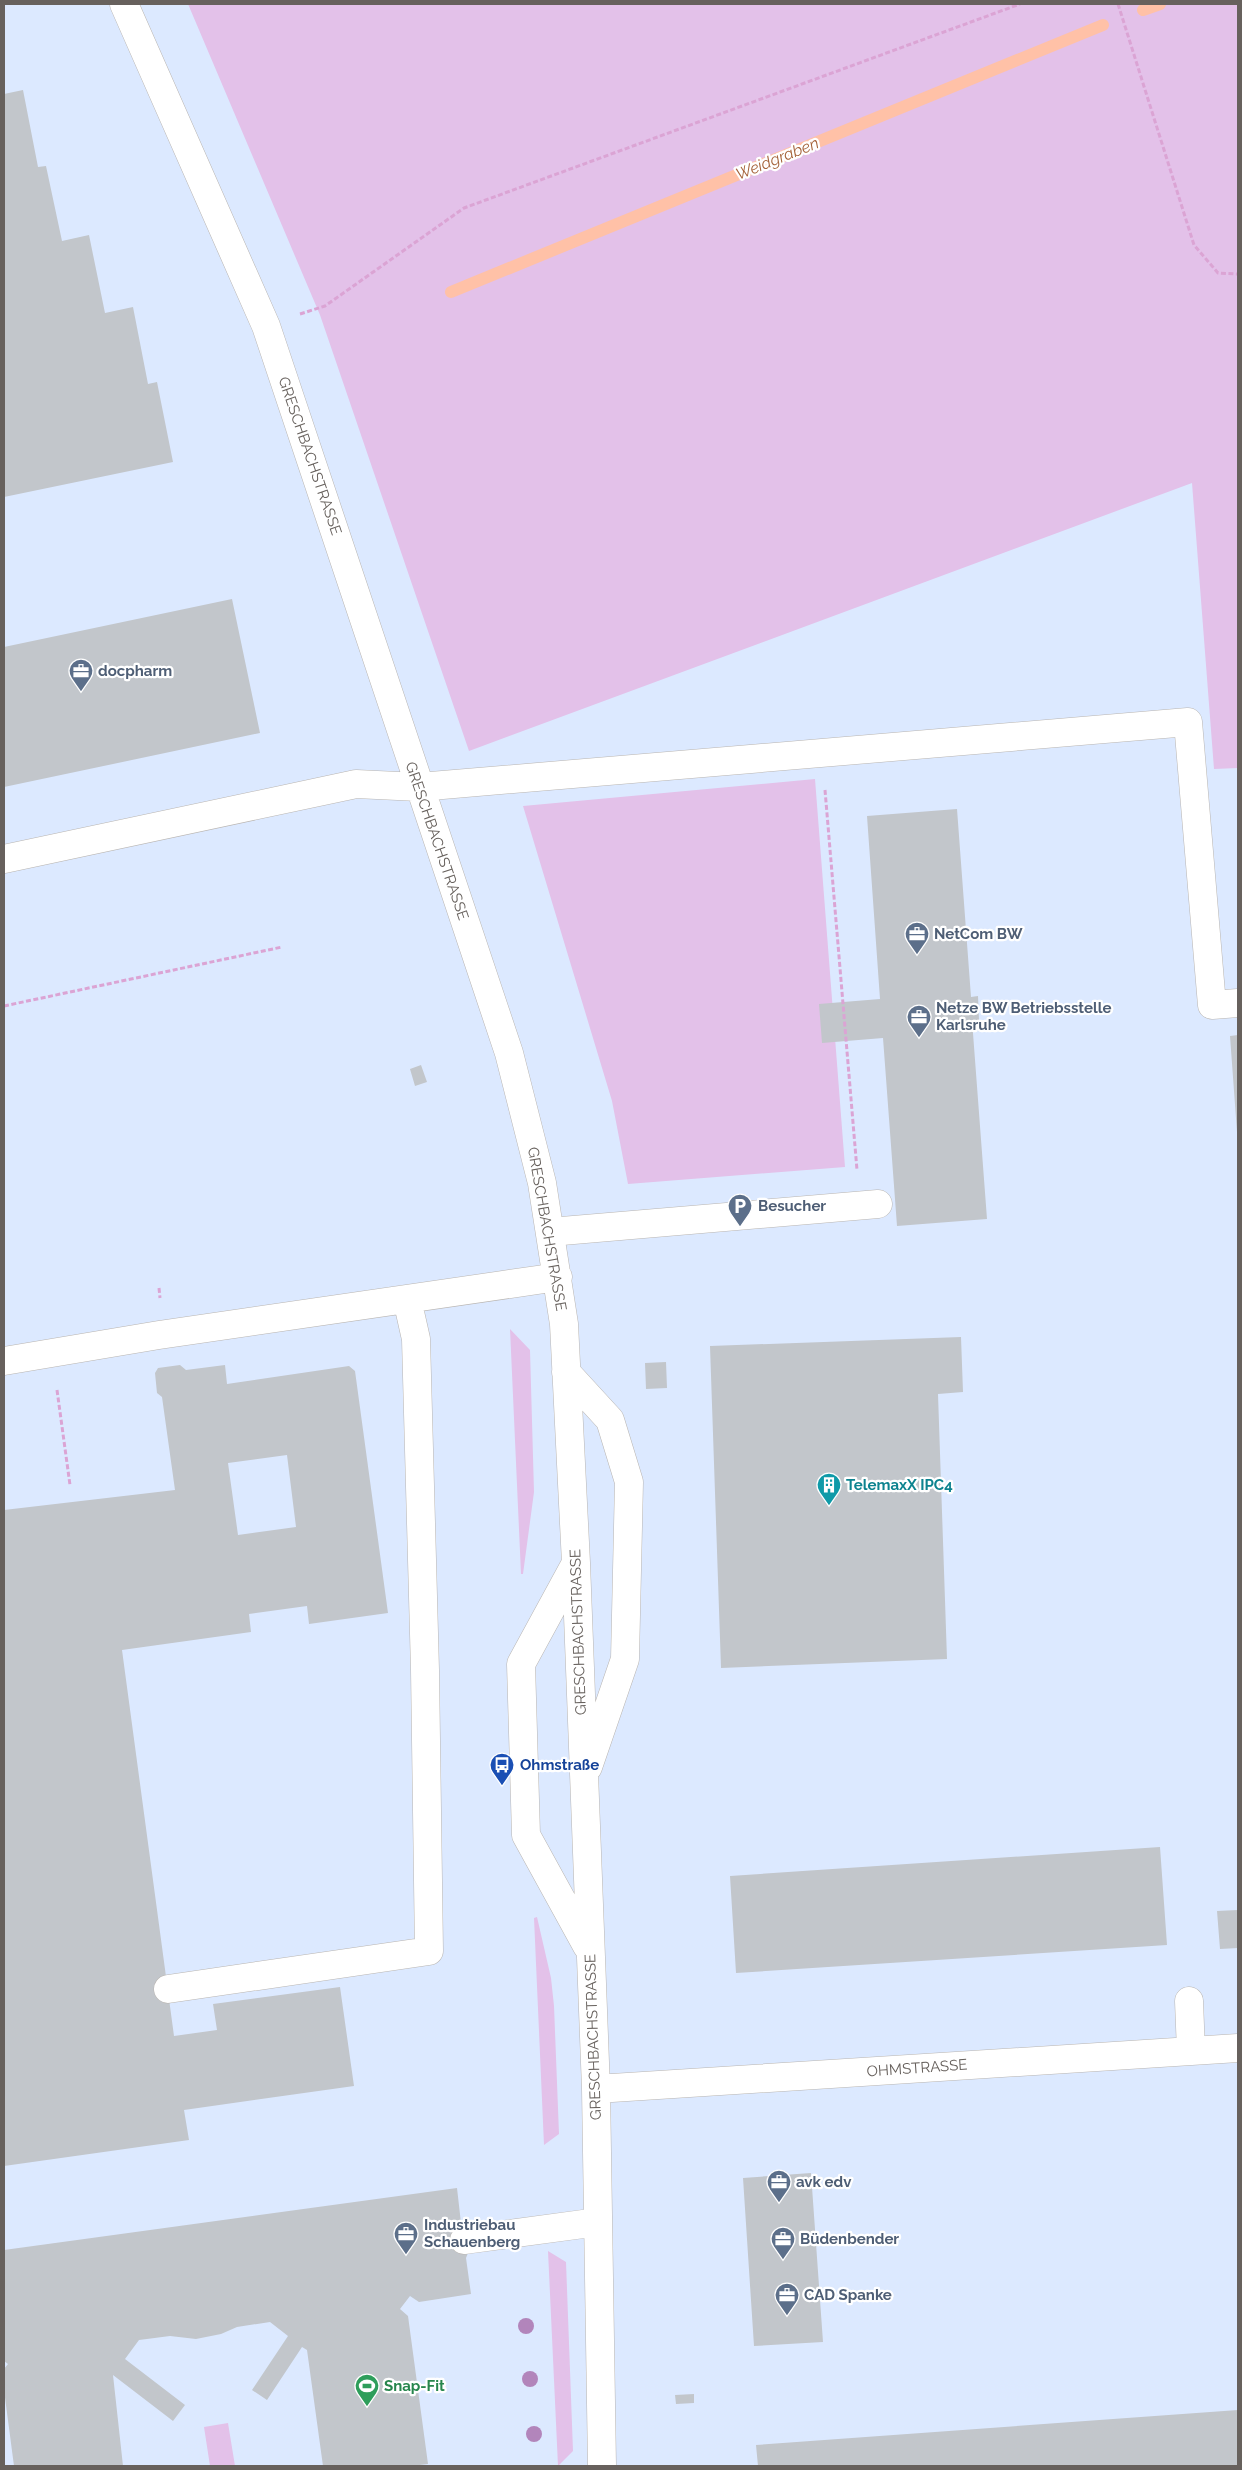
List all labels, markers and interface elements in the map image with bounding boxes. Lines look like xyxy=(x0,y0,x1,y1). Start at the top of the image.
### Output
water label: Weidgraben xyxy=(733,133,822,184)
street label: GRESCHBACHSTRASSE xyxy=(274,374,346,538)
office icon: docpharm xyxy=(68,658,94,692)
place label: docpharm xyxy=(98,662,172,680)
street label: GRESCHBACHSTRASSE xyxy=(401,759,473,923)
office icon: NetCom BW xyxy=(904,921,930,955)
place label: NetCom BW xyxy=(934,925,1023,943)
place label: Netze BW Betriebsstelle Karlsruhe xyxy=(936,999,1111,1034)
office icon: Netze BW Betriebsstelle Karlsruhe xyxy=(906,1004,932,1038)
street label: GRESCHBACHSTRASSE xyxy=(524,1146,570,1312)
parking icon: Besucher xyxy=(727,1193,753,1227)
place label: Besucher xyxy=(758,1197,826,1215)
building icon: TelemaxX IPC4 xyxy=(816,1472,842,1506)
place label: TelemaxX IPC4 xyxy=(846,1476,953,1494)
street label: GRESCHBACHSTRASSE xyxy=(566,1549,590,1715)
bus stop icon: Ohmstraße xyxy=(489,1752,515,1786)
place label: Ohmstraße xyxy=(520,1756,599,1774)
street label: GRESCHBACHSTRASSE xyxy=(581,1954,605,2120)
street label: OHMSTRASSE xyxy=(866,2056,968,2080)
office icon: avk edv xyxy=(766,2169,792,2203)
place label: avk edv xyxy=(796,2173,852,2191)
place label: Industriebau Schauenberg xyxy=(424,2216,520,2251)
office icon: Industriebau Schauenberg xyxy=(393,2221,419,2255)
office icon: Büdenbender xyxy=(770,2226,796,2260)
place label: Büdenbender xyxy=(800,2230,899,2248)
office icon: CAD Spanke xyxy=(774,2282,800,2316)
place label: CAD Spanke xyxy=(804,2286,892,2304)
sports icon: Snap-Fit xyxy=(354,2373,380,2407)
place label: Snap-Fit xyxy=(384,2377,445,2395)

